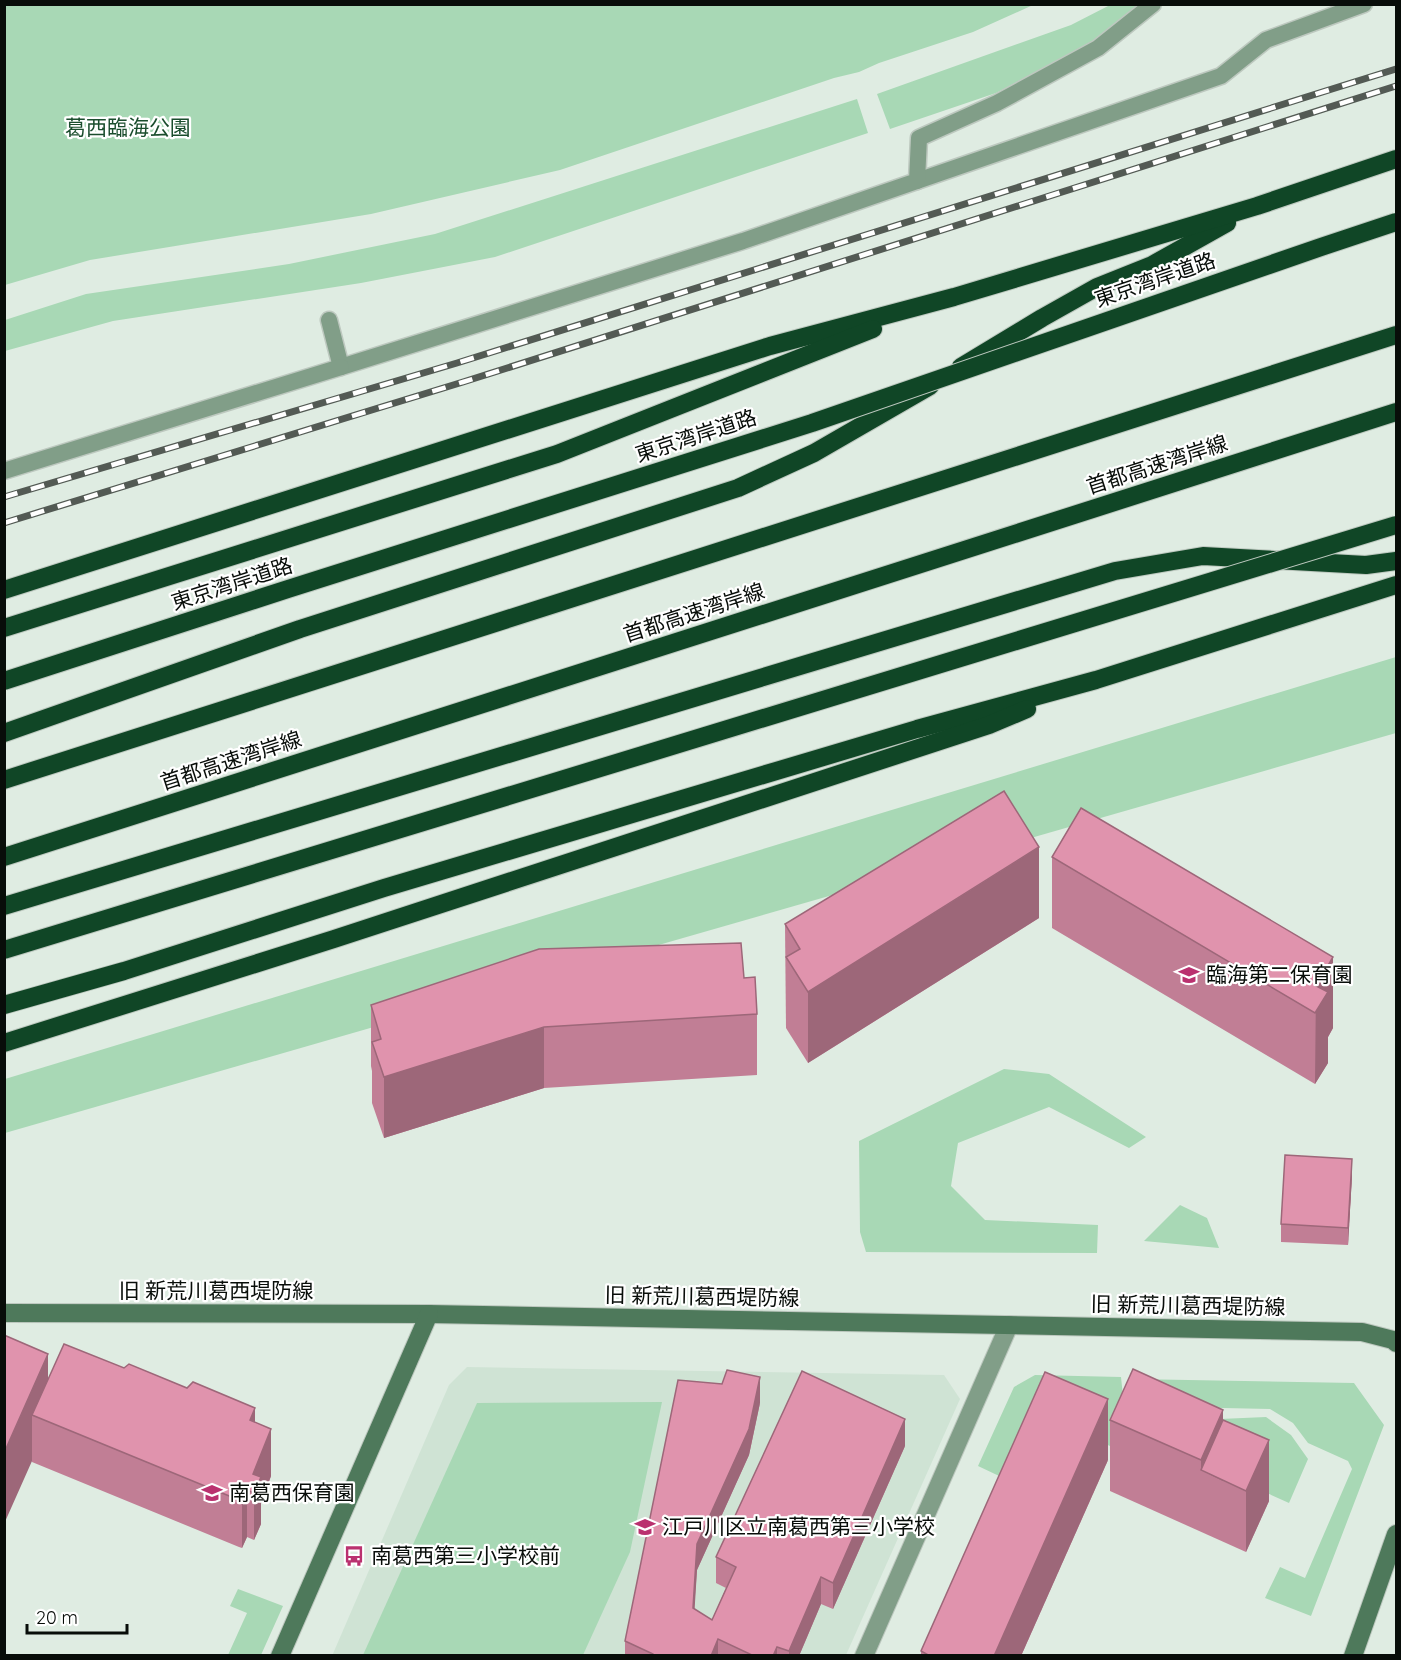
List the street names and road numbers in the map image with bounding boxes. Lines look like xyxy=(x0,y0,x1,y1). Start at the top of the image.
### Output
street label: 東京湾岸道路 xyxy=(1091,246,1218,312)
street label: 東京湾岸道路 xyxy=(632,403,760,467)
street label: 首都高速湾岸線 xyxy=(1083,429,1231,499)
street label: 東京湾岸道路 xyxy=(168,551,296,615)
street label: 首都高速湾岸線 xyxy=(620,577,768,647)
street label: 首都高速湾岸線 xyxy=(157,725,305,795)
street label: 旧 新荒川葛西堤防線 xyxy=(119,1277,313,1303)
street label: 旧 新荒川葛西堤防線 xyxy=(604,1281,800,1311)
street label: 旧 新荒川葛西堤防線 xyxy=(1090,1290,1286,1320)

